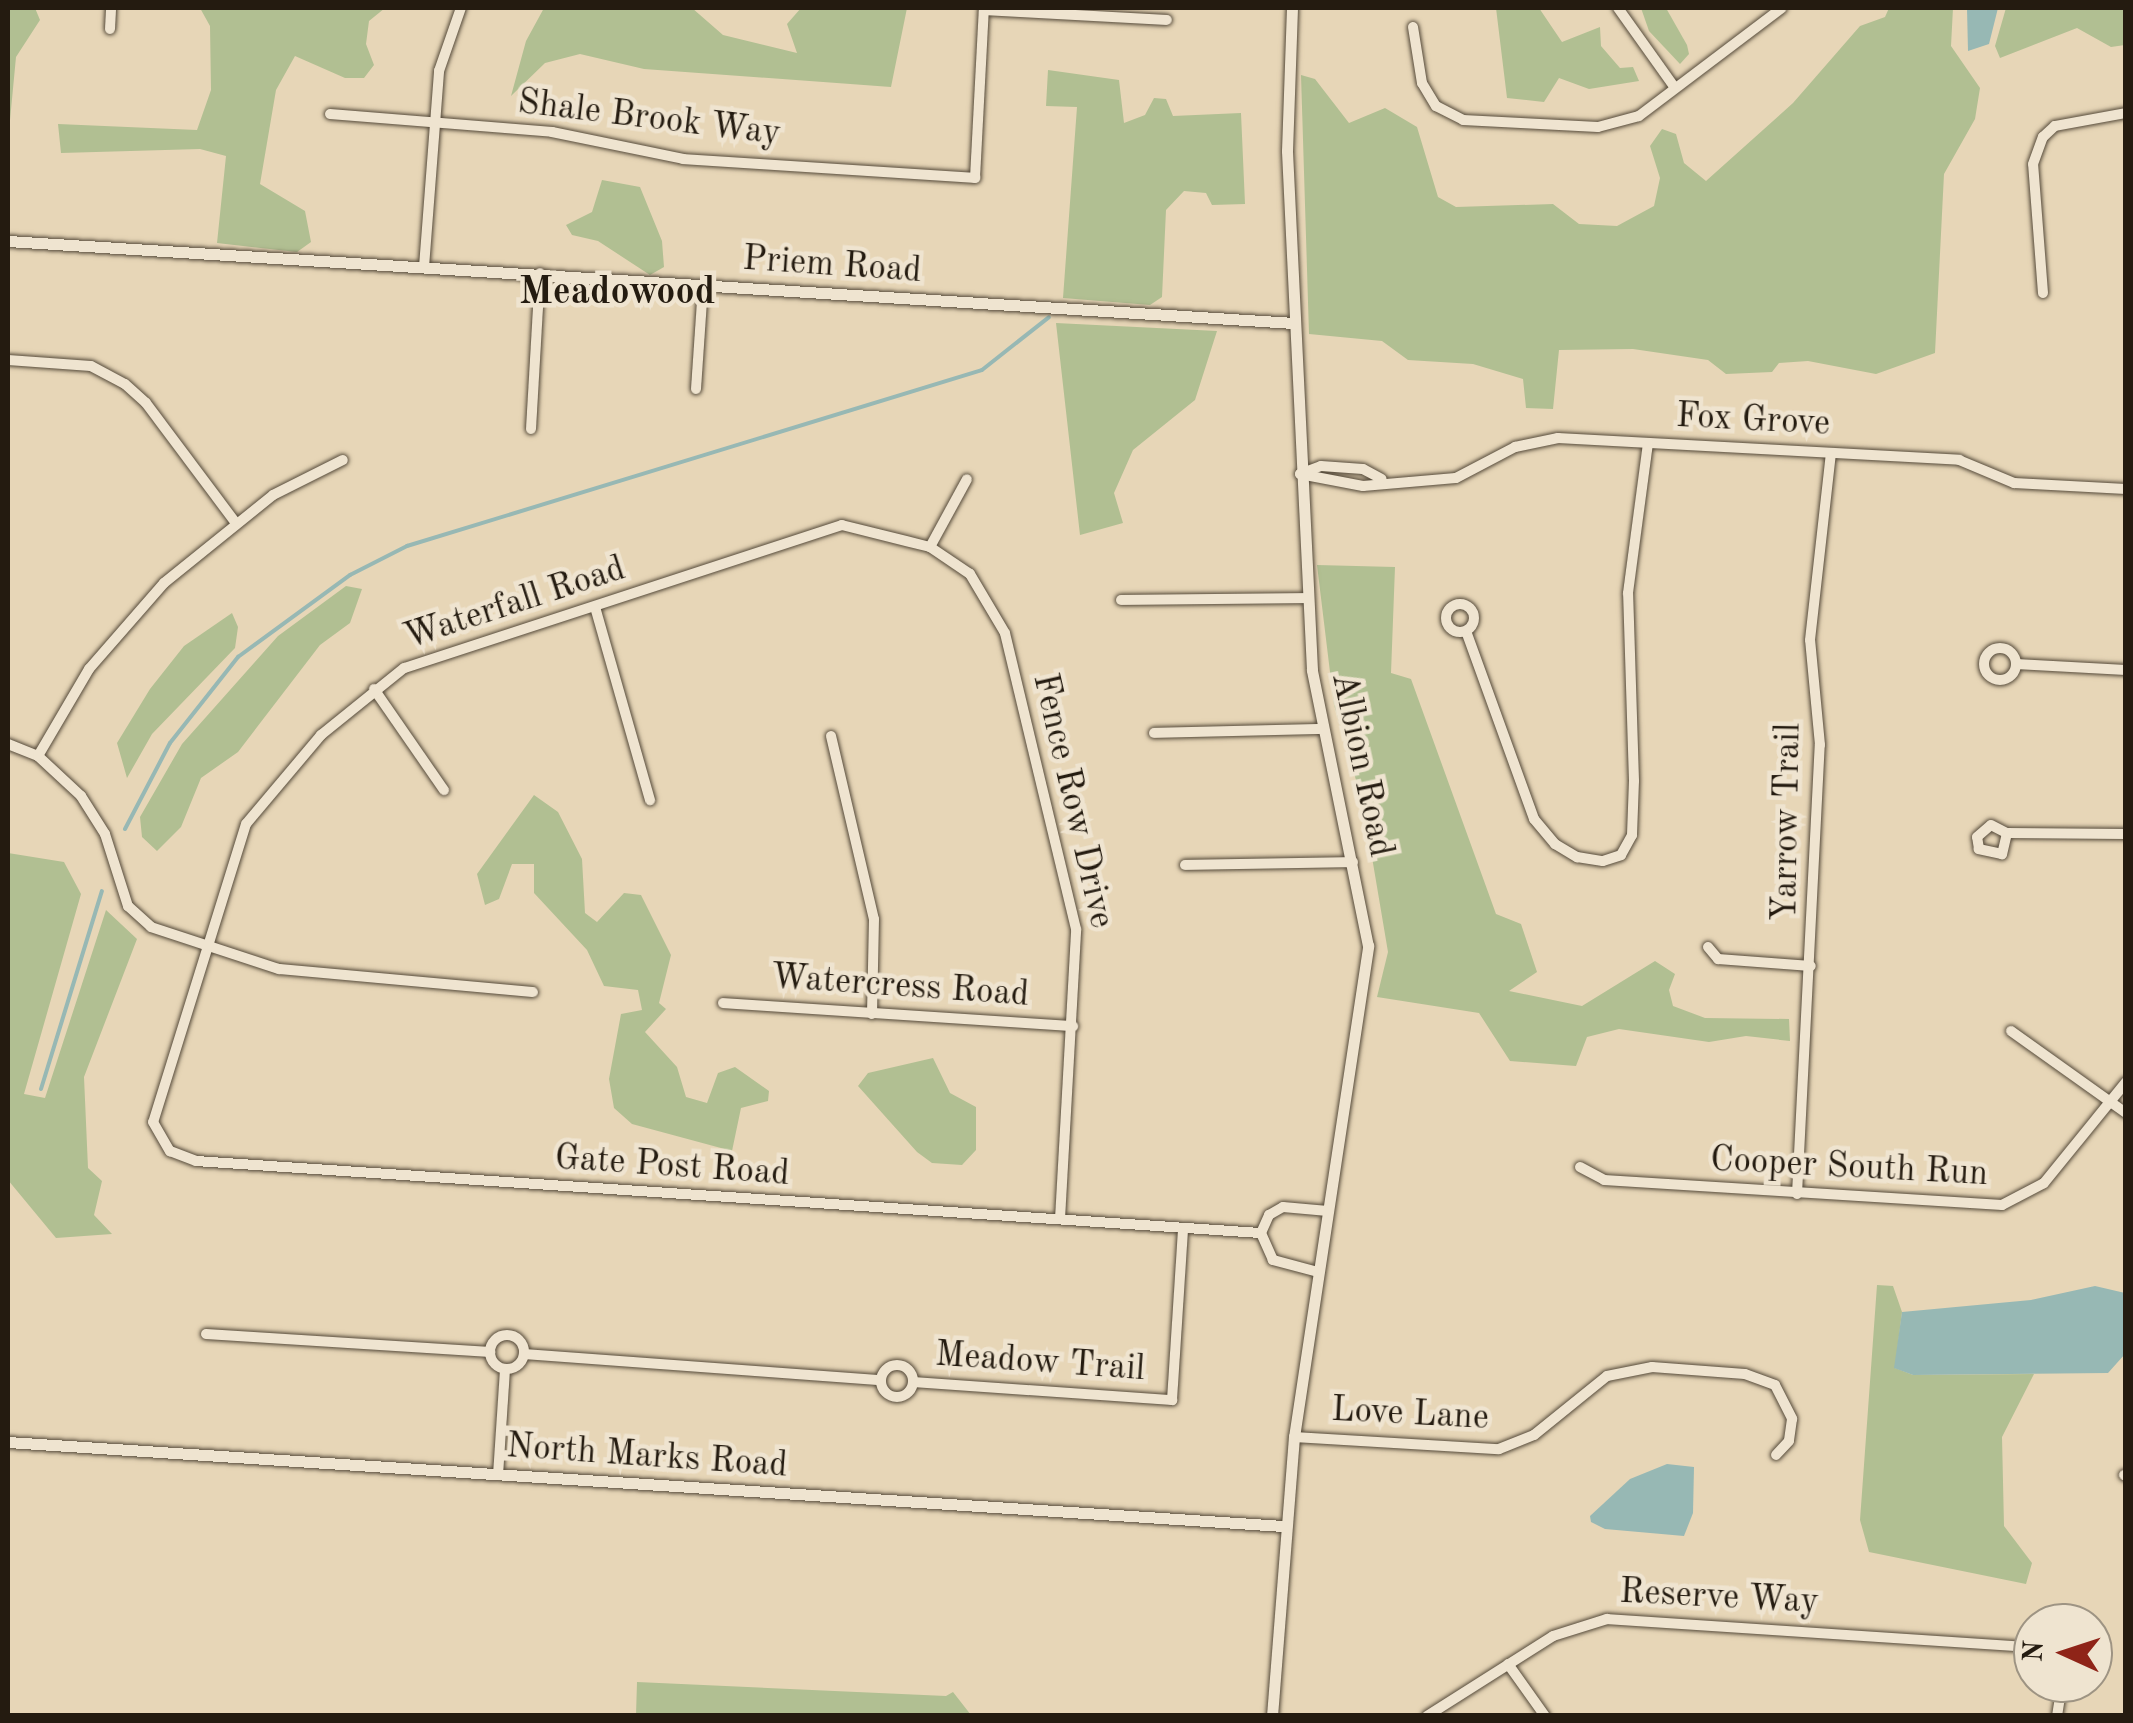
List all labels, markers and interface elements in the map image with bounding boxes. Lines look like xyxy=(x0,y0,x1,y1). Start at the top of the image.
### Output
street label: Shale Brook Way xyxy=(515,82,783,156)
street label: Priem Road xyxy=(741,239,923,293)
district label: Meadowood xyxy=(519,271,715,317)
street label: Fox Grove xyxy=(1675,396,1831,446)
street label: Waterfall Road xyxy=(399,548,631,660)
street label: Albion Road xyxy=(1321,669,1401,861)
street label: Fence Row Drive xyxy=(1022,670,1122,932)
street label: Yarrow Trail xyxy=(1765,722,1811,922)
street label: Watercress Road xyxy=(770,957,1030,1017)
street label: Gate Post Road xyxy=(553,1138,791,1196)
street label: Cooper South Run xyxy=(1709,1140,1989,1196)
street label: Meadow Trail xyxy=(934,1335,1146,1391)
street label: Love Lane xyxy=(1330,1390,1490,1440)
street label: North Marks Road xyxy=(505,1426,789,1488)
street label: Reserve Way xyxy=(1618,1572,1820,1624)
north arrow xyxy=(2013,1603,2113,1703)
text: N xyxy=(2020,1640,2050,1663)

